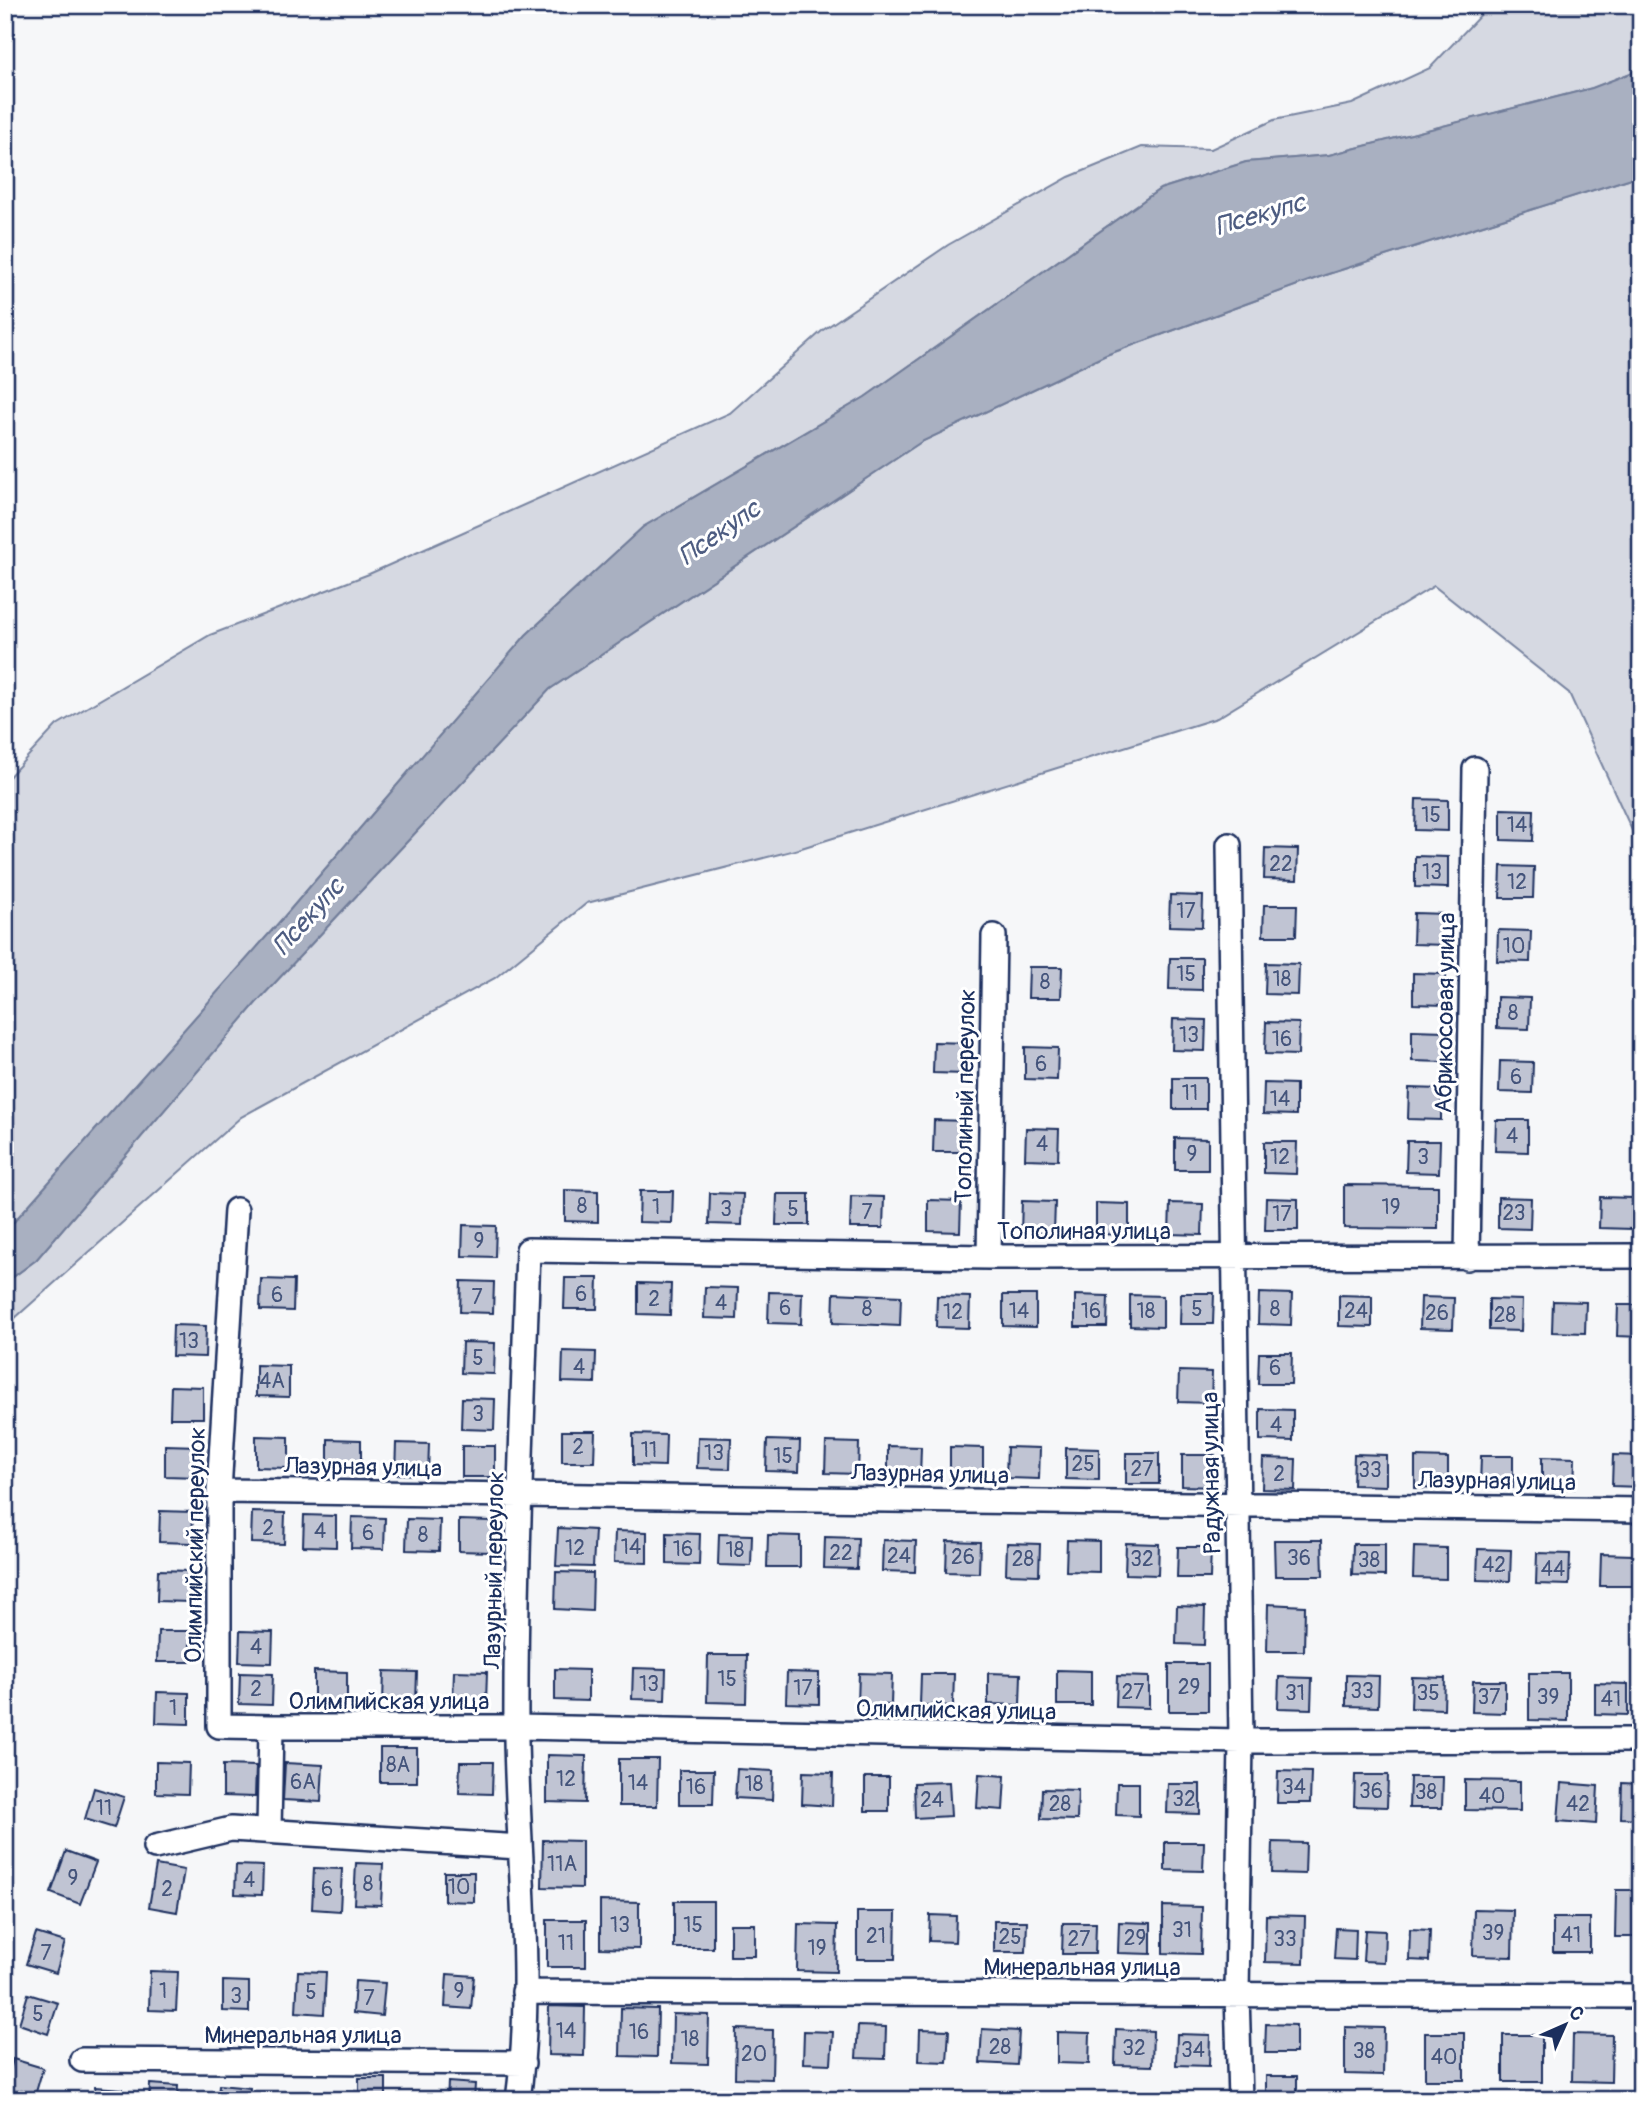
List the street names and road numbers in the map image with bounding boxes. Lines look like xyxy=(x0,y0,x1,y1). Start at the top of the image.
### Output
street label: Абрикосовая улица xyxy=(1429,912,1462,1114)
street label: Тополиный переулок xyxy=(949,989,982,1203)
street label: Тополиная улица xyxy=(997,1217,1171,1246)
street label: Радужная улица xyxy=(1196,1392,1227,1554)
street label: Олимпийский переулок xyxy=(179,1427,212,1663)
street label: Лазурная улица xyxy=(283,1452,442,1483)
street label: Лазурная улица xyxy=(850,1459,1009,1490)
street label: Лазурная улица xyxy=(1417,1466,1576,1497)
street label: Лазурный переулок xyxy=(478,1471,511,1670)
street label: Олимпийская улица xyxy=(289,1687,489,1716)
street label: Олимпийская улица xyxy=(855,1694,1057,1727)
street label: Минеральная улица xyxy=(983,1953,1181,1982)
street label: Минеральная улица xyxy=(204,2021,402,2050)

